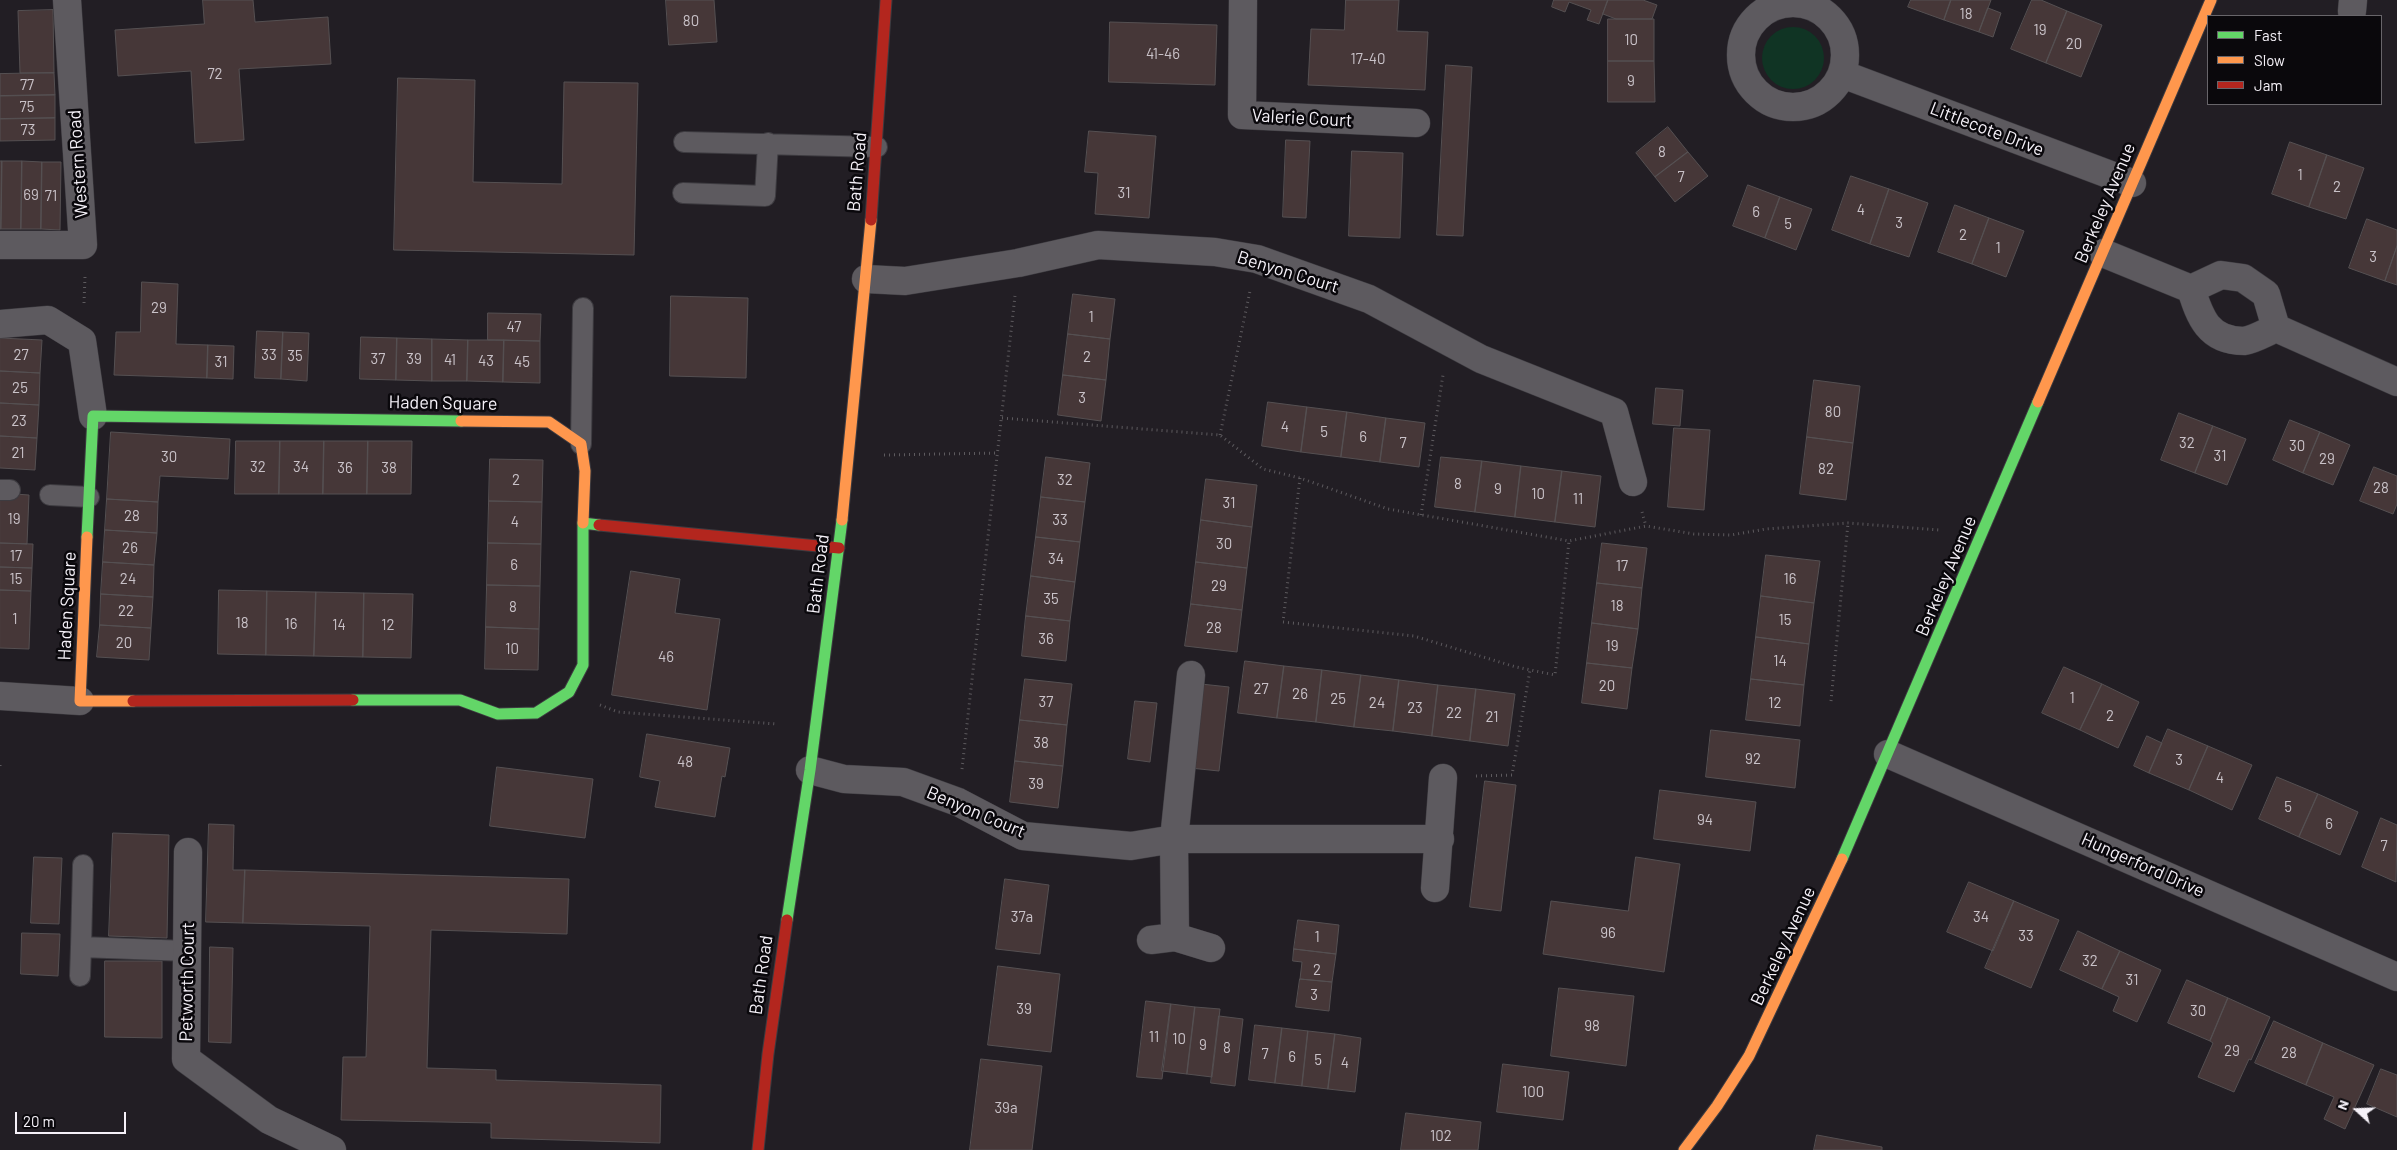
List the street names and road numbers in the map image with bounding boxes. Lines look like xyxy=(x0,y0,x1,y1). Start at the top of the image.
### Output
street label: Littlecote Drive xyxy=(1927,97,2047,161)
street label: Valerie Court xyxy=(1251,105,1353,131)
street label: Western Road xyxy=(63,109,93,219)
street label: Bath Road xyxy=(843,131,871,213)
street label: Berkeley Avenue xyxy=(2070,140,2140,266)
street label: Benyon Court xyxy=(1235,246,1341,298)
street label: Haden Square xyxy=(388,391,498,415)
street label: Berkeley Avenue xyxy=(1911,513,1981,639)
street label: Bath Road xyxy=(802,533,834,615)
street label: Haden Square xyxy=(53,551,81,661)
street label: Benyon Court xyxy=(923,781,1029,843)
street label: Hungerford Drive xyxy=(2078,828,2208,902)
street label: Berkeley Avenue xyxy=(1746,883,1820,1009)
street label: Petworth Court xyxy=(175,922,199,1042)
street label: Bath Road xyxy=(745,934,777,1016)

